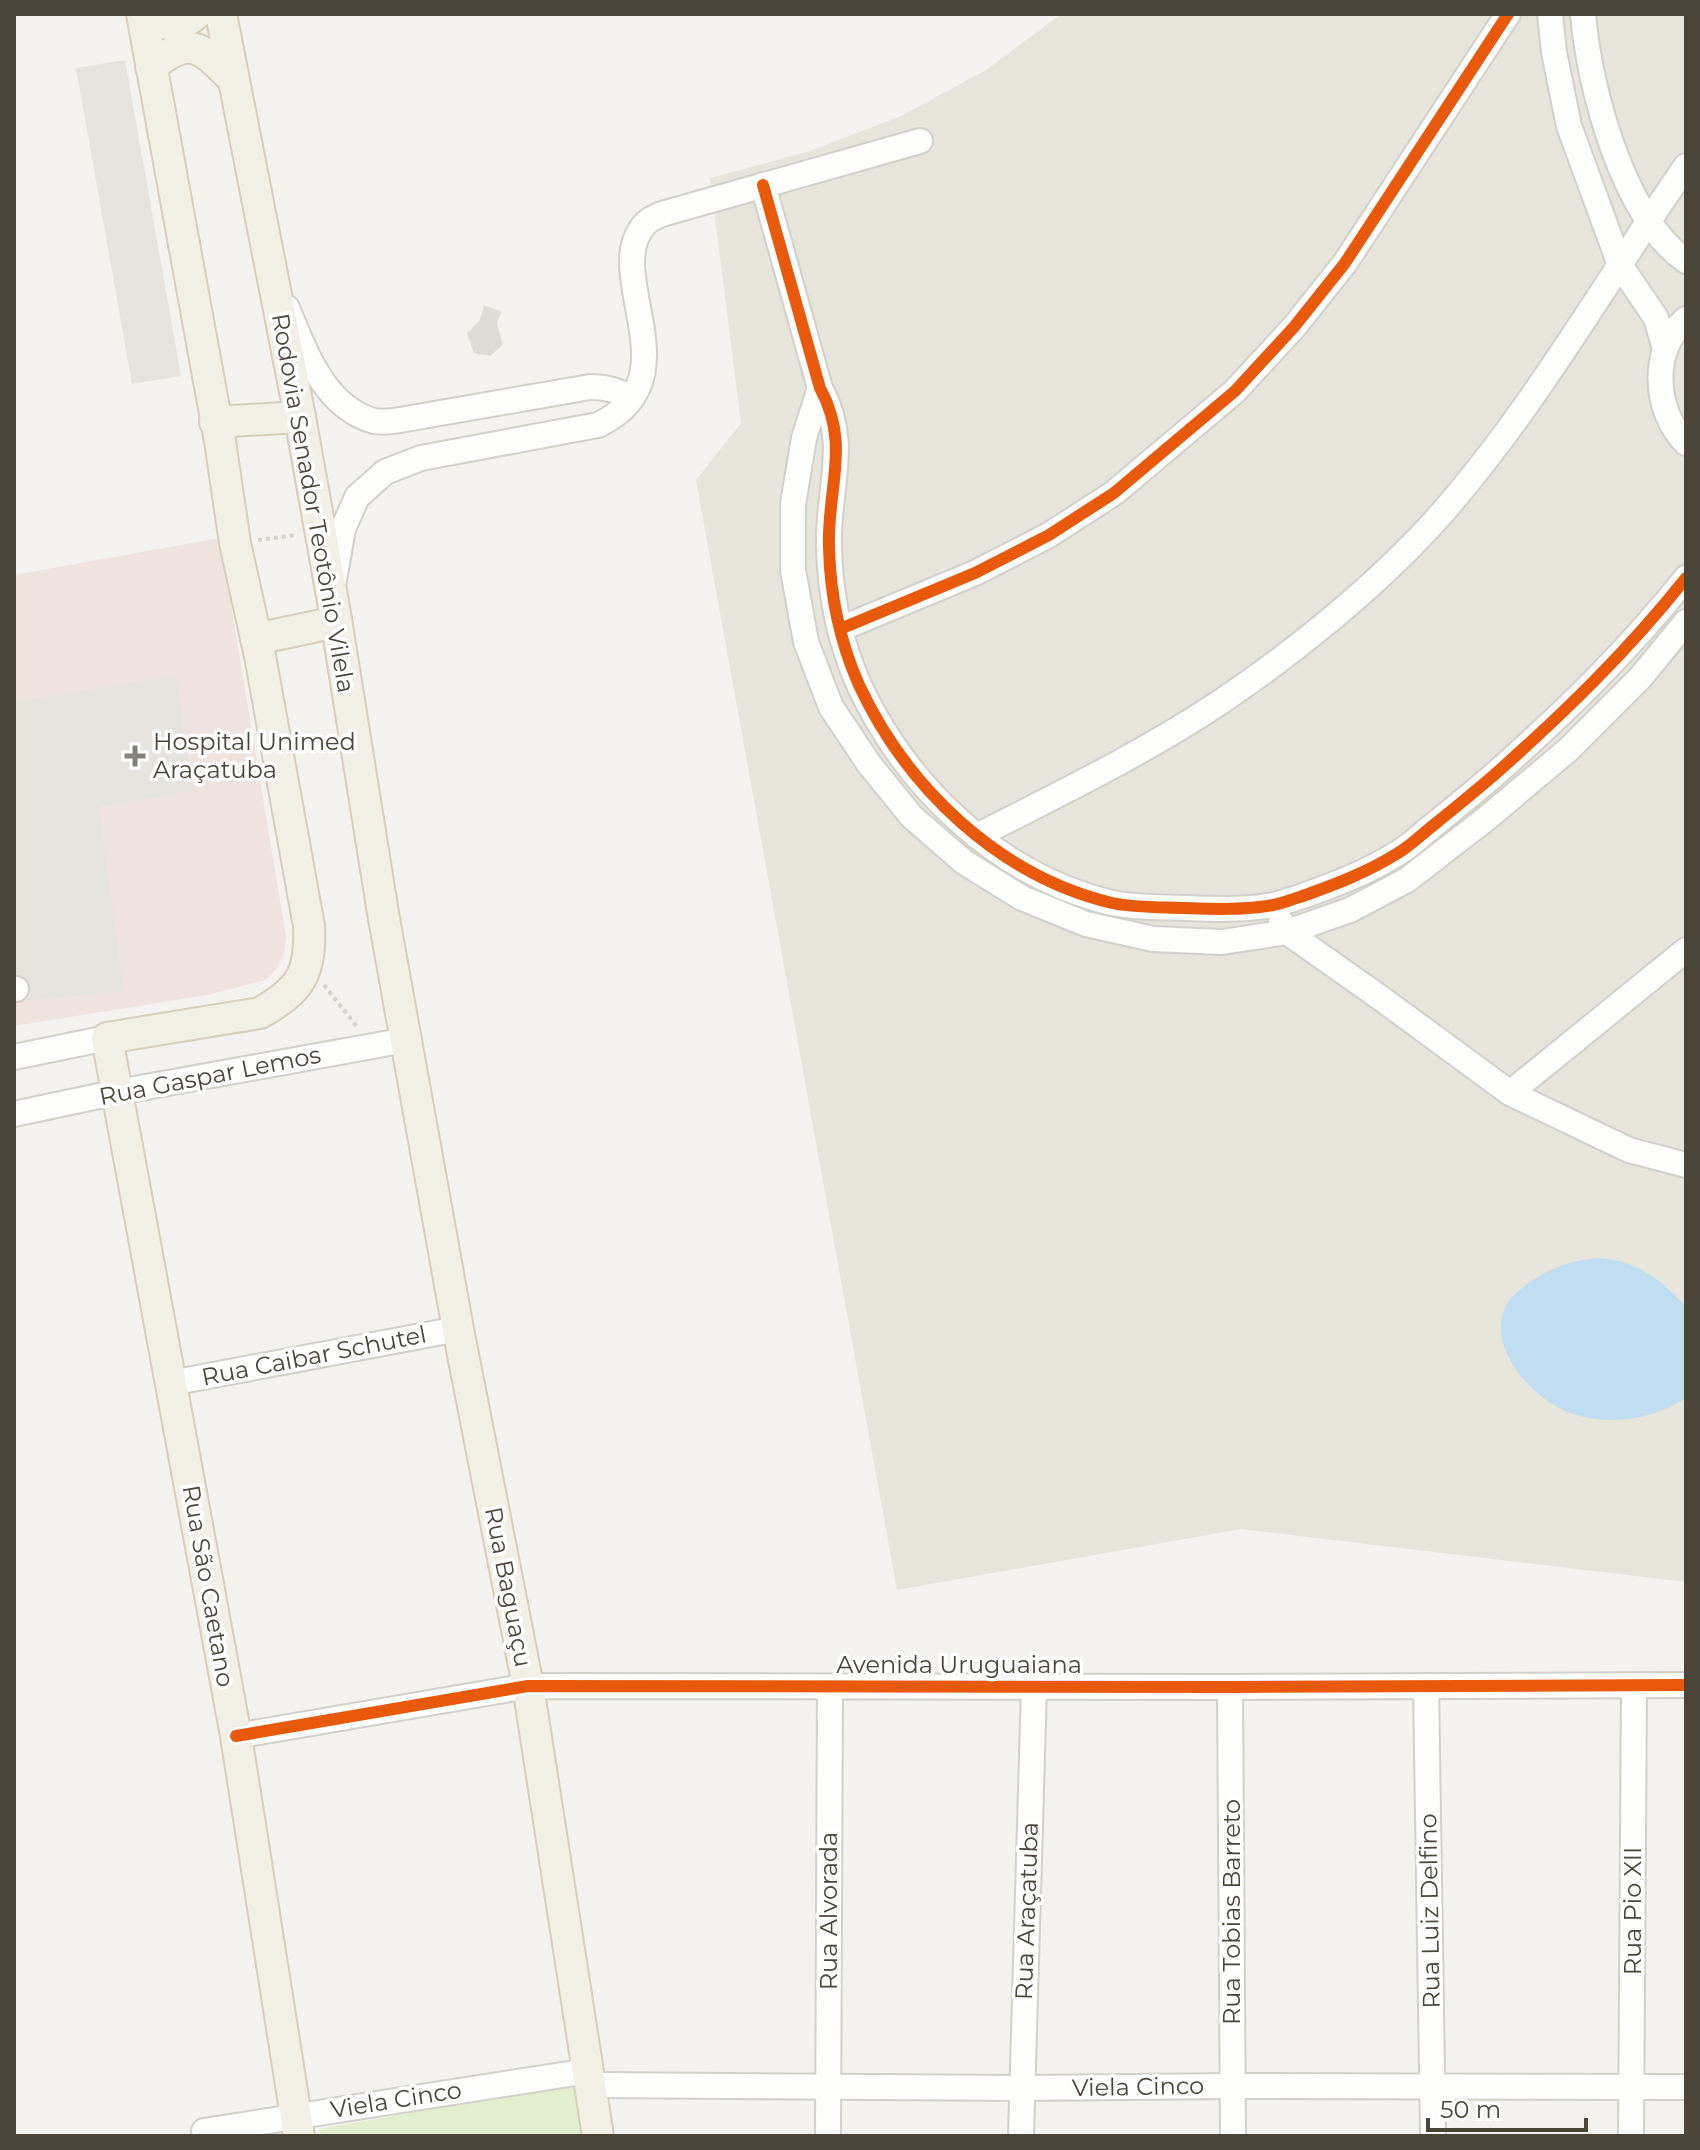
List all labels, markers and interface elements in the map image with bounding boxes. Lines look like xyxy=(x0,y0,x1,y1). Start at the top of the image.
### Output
street label: Rodovia Senador Teotônio Vilela xyxy=(266,311,361,695)
place label: Hospital Unimed Araçatuba xyxy=(153,727,356,784)
marker: Hospital Unimed Araçatuba xyxy=(124,745,146,767)
street label: Rua Gaspar Lemos xyxy=(97,1040,323,1111)
street label: Rua Caibar Schutel xyxy=(199,1319,429,1392)
street label: Rua São Caetano xyxy=(176,1483,241,1689)
street label: Rua Baguaçu xyxy=(479,1504,538,1669)
street label: Avenida Uruguaiana xyxy=(836,1650,1082,1679)
street label: Rua Tobias Barreto xyxy=(1217,1799,1246,2025)
street label: Rua Luiz Delfino xyxy=(1413,1813,1446,2009)
street label: Rua Araçatuba xyxy=(1009,1822,1044,2000)
street label: Rua Alvorada xyxy=(814,1832,843,1990)
street label: Rua Pio XII xyxy=(1618,1847,1647,1975)
street label: Viela Cinco xyxy=(1072,2071,1204,2102)
street label: Viela Cinco xyxy=(328,2075,463,2124)
scale bar xyxy=(1428,2082,1586,2132)
text: 50 m xyxy=(1440,2095,1501,2124)

